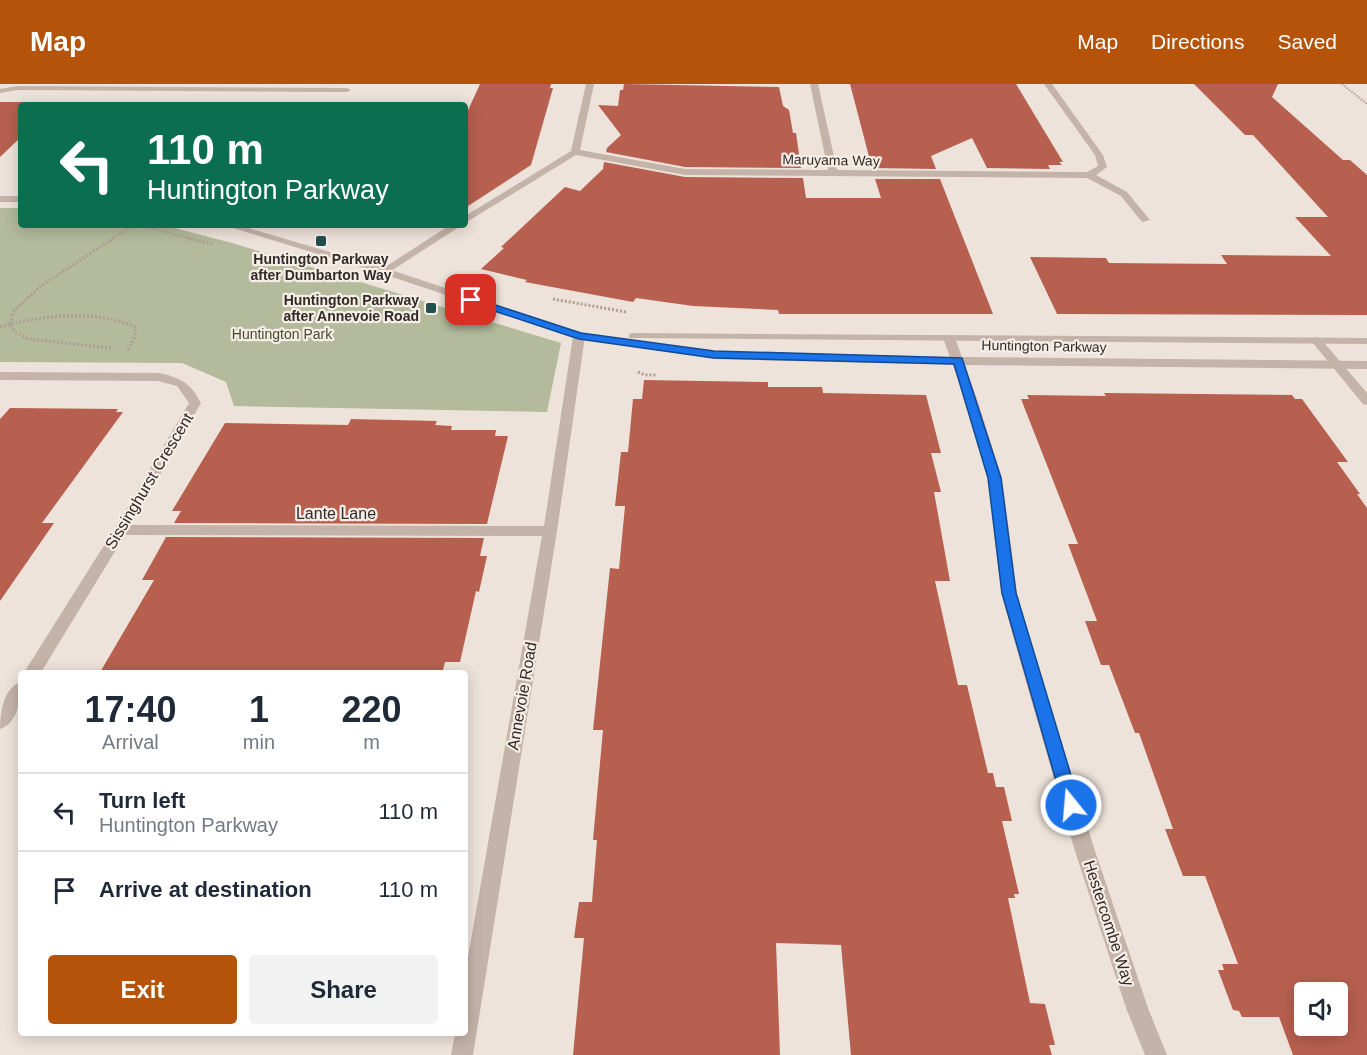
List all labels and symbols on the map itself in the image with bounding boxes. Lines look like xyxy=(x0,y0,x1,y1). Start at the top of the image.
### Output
street label: Maruyama Way xyxy=(782,151,880,169)
marker: Huntington Parkway after Dumbarton Way xyxy=(314,234,328,248)
place label: Huntington Parkway after Dumbarton Way xyxy=(250,251,392,283)
pin xyxy=(445,274,496,325)
place label: Huntington Parkway after Annevoie Road xyxy=(283,292,419,324)
marker: Huntington Parkway after Annevoie Road xyxy=(424,301,438,315)
park label: Huntington Park xyxy=(232,326,333,342)
street label: Huntington Parkway xyxy=(981,337,1107,355)
street label: Sissinghurst Crescent xyxy=(102,409,197,552)
street label: Lante Lane xyxy=(296,505,376,522)
street label: Annevoie Road xyxy=(504,641,540,751)
position arrow xyxy=(1039,773,1103,837)
street label: Hestercombe Way xyxy=(1081,858,1137,988)

